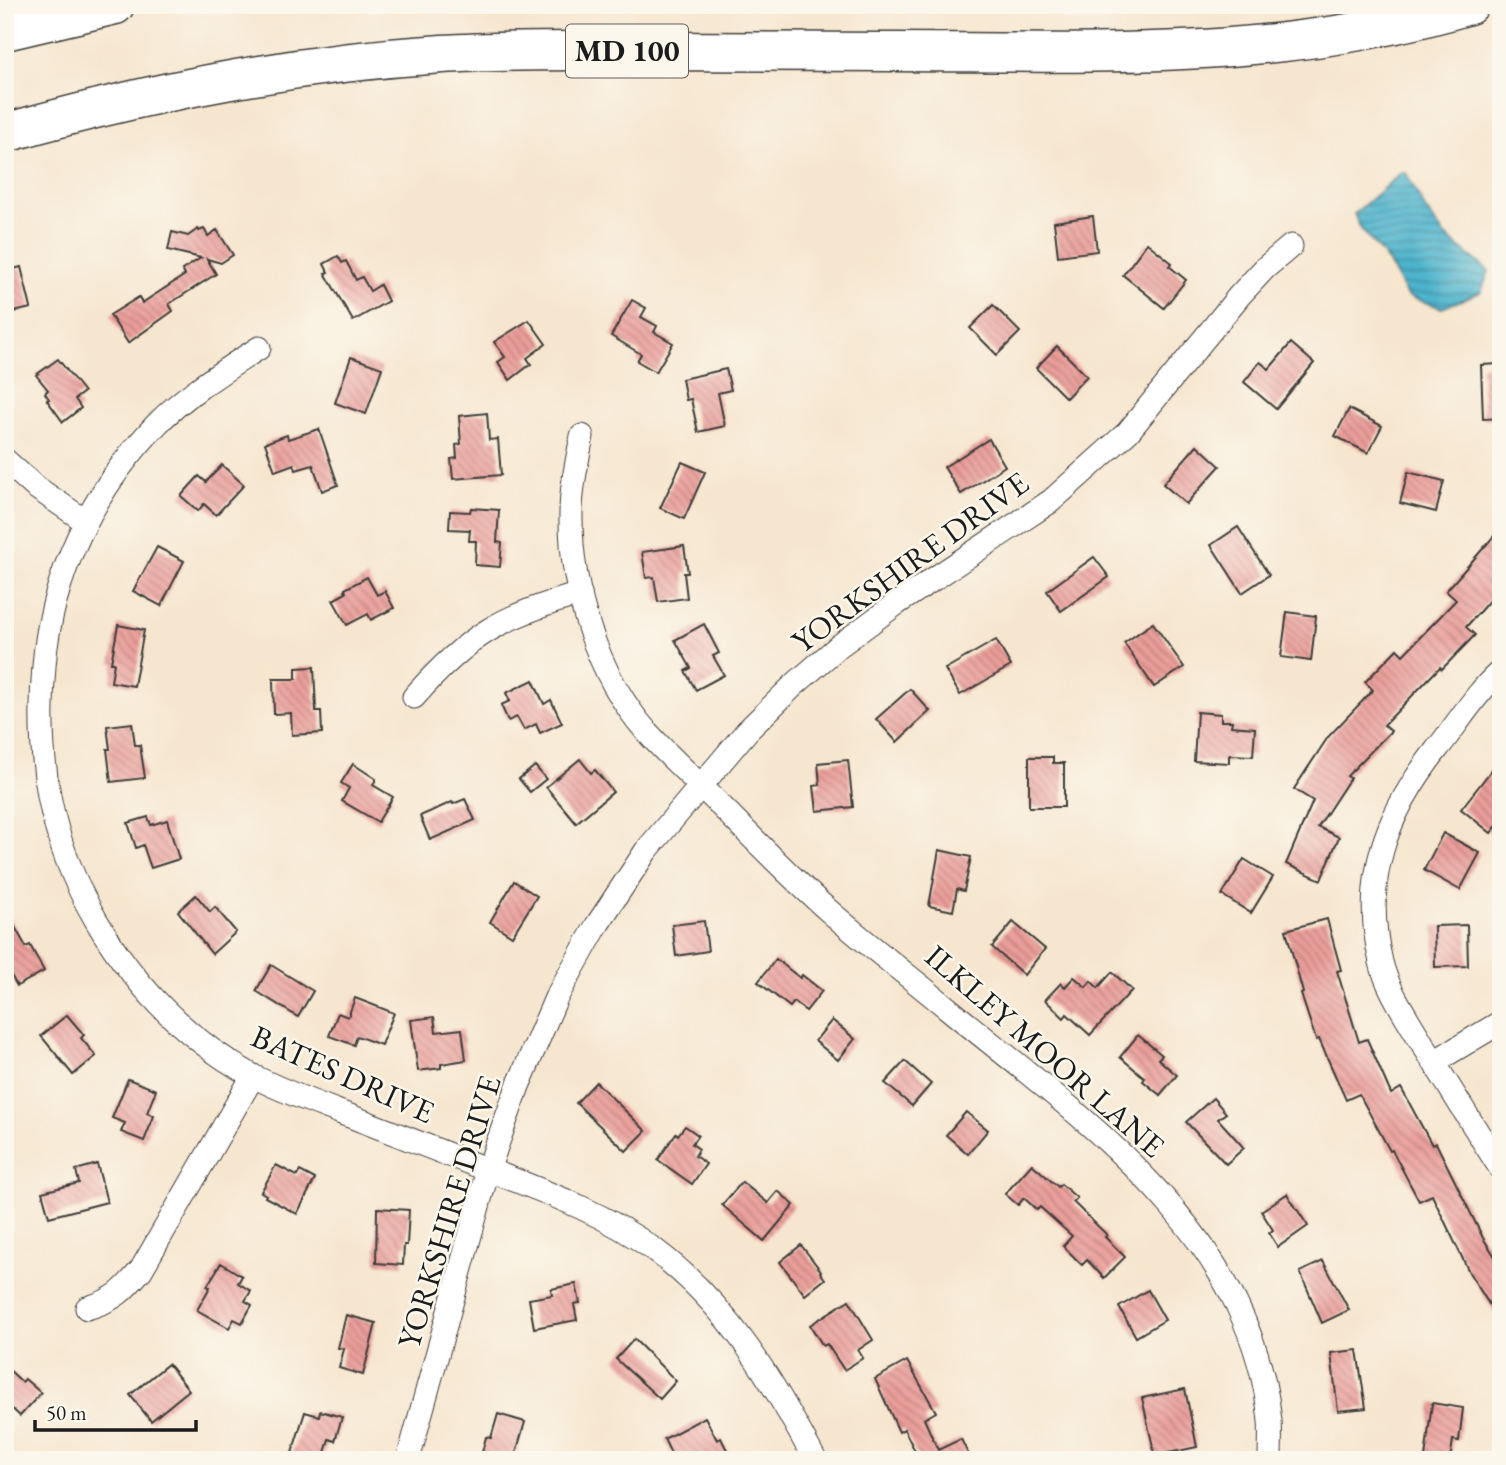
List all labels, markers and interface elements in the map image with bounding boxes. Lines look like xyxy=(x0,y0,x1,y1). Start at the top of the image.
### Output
road number: MD 100 xyxy=(566,24,688,78)
street label: YORKSHIRE DRIVE xyxy=(783,462,1037,662)
street label: ILKLEY MOOR LANE xyxy=(916,935,1174,1167)
street label: BATES DRIVE xyxy=(245,1015,441,1133)
street label: YORKSHIRE DRIVE xyxy=(388,1070,510,1354)
scale bar xyxy=(35,1388,196,1432)
text: 50 m xyxy=(46,1399,87,1426)

